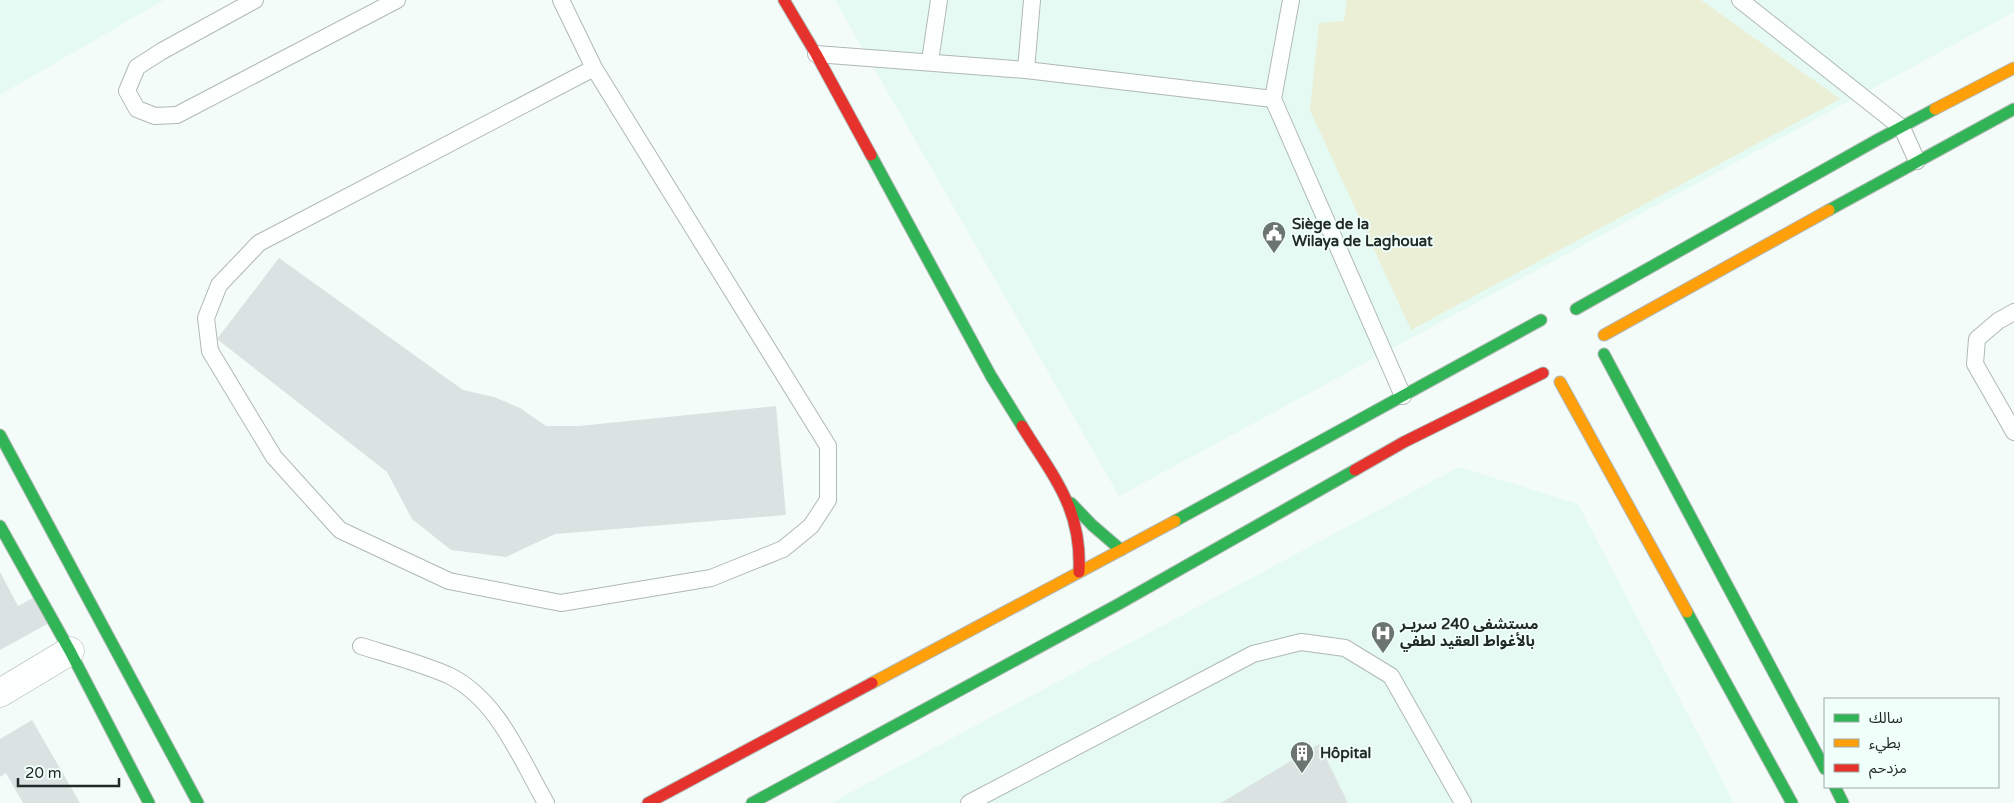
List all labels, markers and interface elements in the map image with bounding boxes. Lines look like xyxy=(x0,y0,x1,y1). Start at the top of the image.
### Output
place label: Siège de la Wilaya de Laghouat xyxy=(1292,215,1433,251)
public building icon: Siège de la Wilaya de Laghouat xyxy=(1261,220,1287,254)
place label: مستشفى 240 سريـر بالأغواط العقيد لطفي xyxy=(1399,615,1538,652)
hospital icon: مستشفى 240 سريـر بالأغواط العقيد لطفي xyxy=(1370,620,1396,654)
legend xyxy=(1824,698,1999,788)
text: سالك xyxy=(1869,709,1903,727)
text: بطيء xyxy=(1869,734,1901,754)
building icon: Hôpital xyxy=(1289,740,1315,774)
place label: Hôpital xyxy=(1320,744,1371,763)
scale bar xyxy=(18,756,119,788)
text: مزدحم xyxy=(1869,759,1907,779)
text: 20 m xyxy=(25,764,62,782)

